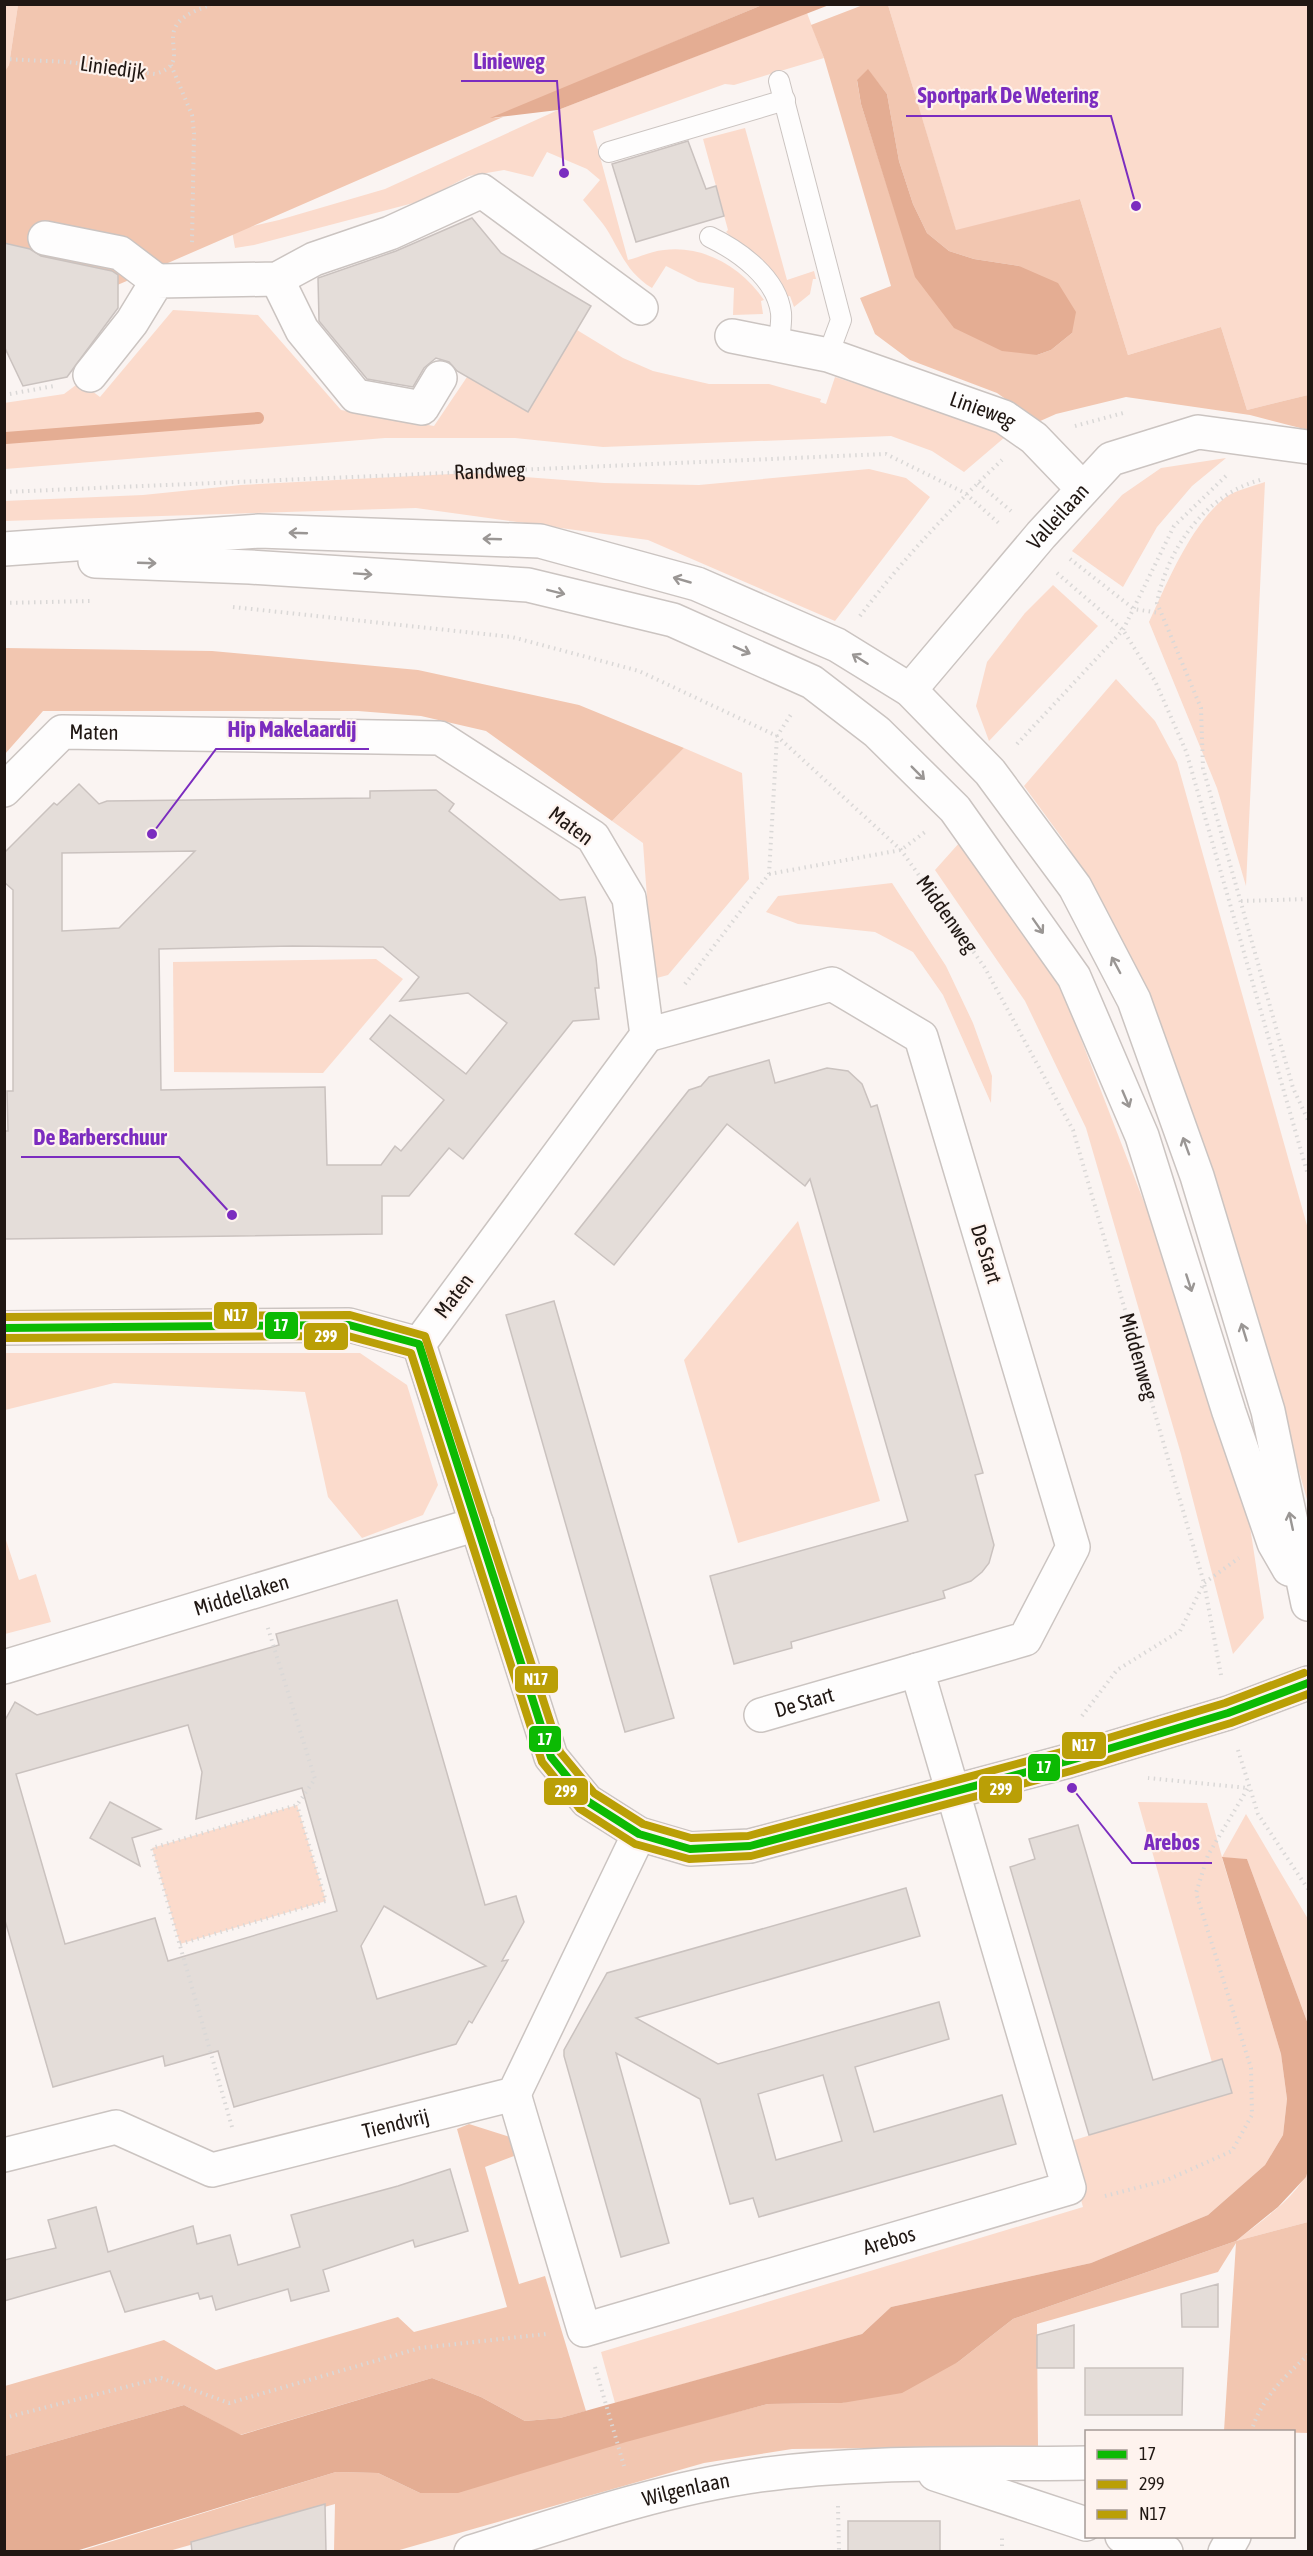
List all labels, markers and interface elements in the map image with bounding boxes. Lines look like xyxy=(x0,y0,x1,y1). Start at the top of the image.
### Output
callout: Linieweg xyxy=(461,41,557,81)
text: Linieweg xyxy=(473,48,545,74)
street label: Liniedijk xyxy=(79,51,148,84)
callout: Sportpark De Wetering xyxy=(906,76,1111,116)
text: Sportpark De Wetering xyxy=(918,82,1099,108)
street label: Linieweg xyxy=(947,386,1021,433)
street label: Randweg xyxy=(453,457,526,484)
street label: Valleilaan xyxy=(1021,478,1093,554)
one-way arrow xyxy=(288,527,308,538)
one-way arrow xyxy=(483,533,503,545)
one-way arrow xyxy=(136,558,156,569)
one-way arrow xyxy=(352,569,372,580)
one-way arrow xyxy=(673,574,692,585)
one-way arrow xyxy=(547,586,566,598)
one-way arrow xyxy=(732,645,750,657)
one-way arrow xyxy=(852,653,869,665)
callout: Hip Makelaardij xyxy=(216,709,369,749)
text: Hip Makelaardij xyxy=(228,716,356,742)
street label: Maten xyxy=(69,719,119,744)
one-way arrow xyxy=(911,765,926,780)
street label: Maten xyxy=(545,801,599,850)
street label: Middenweg xyxy=(912,870,983,957)
one-way arrow xyxy=(1032,917,1044,934)
one-way arrow xyxy=(1110,956,1121,974)
one-way arrow xyxy=(1121,1089,1132,1107)
callout: De Barberschuur xyxy=(21,1117,179,1157)
text: De Barberschuur xyxy=(33,1124,167,1150)
one-way arrow xyxy=(1180,1137,1191,1156)
street label: De Start xyxy=(967,1221,1007,1286)
street label: Maten xyxy=(429,1268,478,1322)
one-way arrow xyxy=(1184,1273,1195,1292)
line badge: N17 xyxy=(213,1301,258,1330)
text: N17 xyxy=(224,1306,248,1324)
street label: Middenweg xyxy=(1115,1310,1163,1403)
line badge: 17 xyxy=(264,1311,299,1340)
text: 17 xyxy=(273,1316,289,1334)
line badge: 299 xyxy=(303,1322,349,1351)
one-way arrow xyxy=(1238,1323,1249,1342)
text: 299 xyxy=(315,1327,338,1345)
one-way arrow xyxy=(1285,1512,1296,1532)
street label: Middellaken xyxy=(191,1569,291,1620)
line badge: N17 xyxy=(514,1665,559,1694)
text: N17 xyxy=(524,1670,548,1688)
street label: De Start xyxy=(771,1682,837,1722)
line badge: 17 xyxy=(528,1725,562,1753)
text: 17 xyxy=(537,1730,553,1748)
line badge: N17 xyxy=(1061,1731,1107,1760)
text: N17 xyxy=(1072,1736,1096,1754)
line badge: 17 xyxy=(1027,1753,1061,1782)
text: 17 xyxy=(1036,1758,1052,1776)
line badge: 299 xyxy=(978,1775,1023,1804)
line badge: 299 xyxy=(543,1777,589,1806)
text: 299 xyxy=(990,1780,1013,1798)
text: 299 xyxy=(555,1782,578,1800)
callout: Arebos xyxy=(1132,1823,1212,1863)
text: Arebos xyxy=(1143,1829,1200,1855)
street label: Tiendvrij xyxy=(360,2103,431,2143)
street label: Arebos xyxy=(860,2221,918,2259)
legend xyxy=(1085,2430,1295,2538)
text: 17 xyxy=(1139,2443,1156,2464)
street label: Wilgenlaan xyxy=(639,2467,731,2510)
text: 299 xyxy=(1139,2473,1164,2494)
text: N17 xyxy=(1139,2503,1167,2524)

